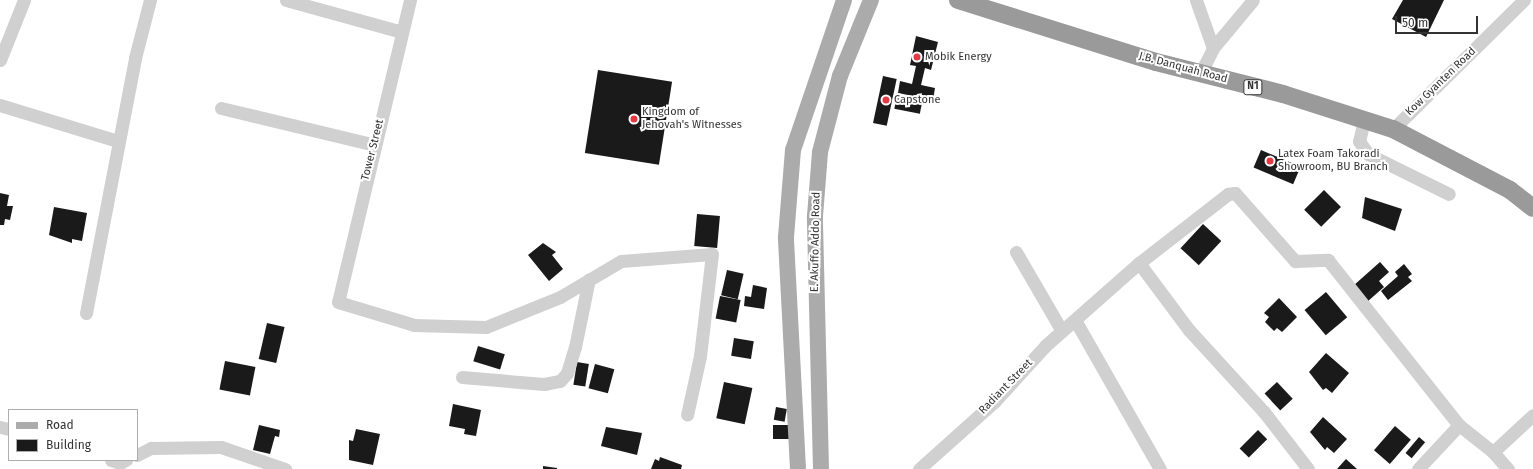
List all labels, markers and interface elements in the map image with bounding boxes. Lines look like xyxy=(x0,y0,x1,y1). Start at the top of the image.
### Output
scale bar xyxy=(1397,8,1480,34)
text: 50 m xyxy=(1402,16,1428,30)
street label: Kow Gyanten Road xyxy=(1403,45,1479,119)
place label: Mobik Energy xyxy=(925,50,992,64)
street label: J.B. Danquah Road xyxy=(1137,50,1229,86)
marker: Mobik Energy xyxy=(912,52,922,62)
road number: N1 xyxy=(1243,79,1263,95)
place label: Capstone xyxy=(894,93,940,107)
marker: Capstone xyxy=(881,95,891,105)
place label: Kingdom of Jehovah's Witnesses xyxy=(642,106,742,132)
marker: Kingdom of Jehovah's Witnesses xyxy=(629,114,639,124)
street label: Tower Street xyxy=(359,118,387,182)
place label: Latex Foam Takoradi Showroom, BU Branch xyxy=(1278,148,1388,174)
marker: Latex Foam Takoradi Showroom, BU Branch xyxy=(1265,156,1275,166)
street label: E. Akuffo Addo Road xyxy=(809,192,823,292)
street label: Radiant Street xyxy=(976,357,1036,417)
legend xyxy=(8,409,138,461)
text: Road xyxy=(46,418,74,432)
text: Building xyxy=(46,438,91,452)

